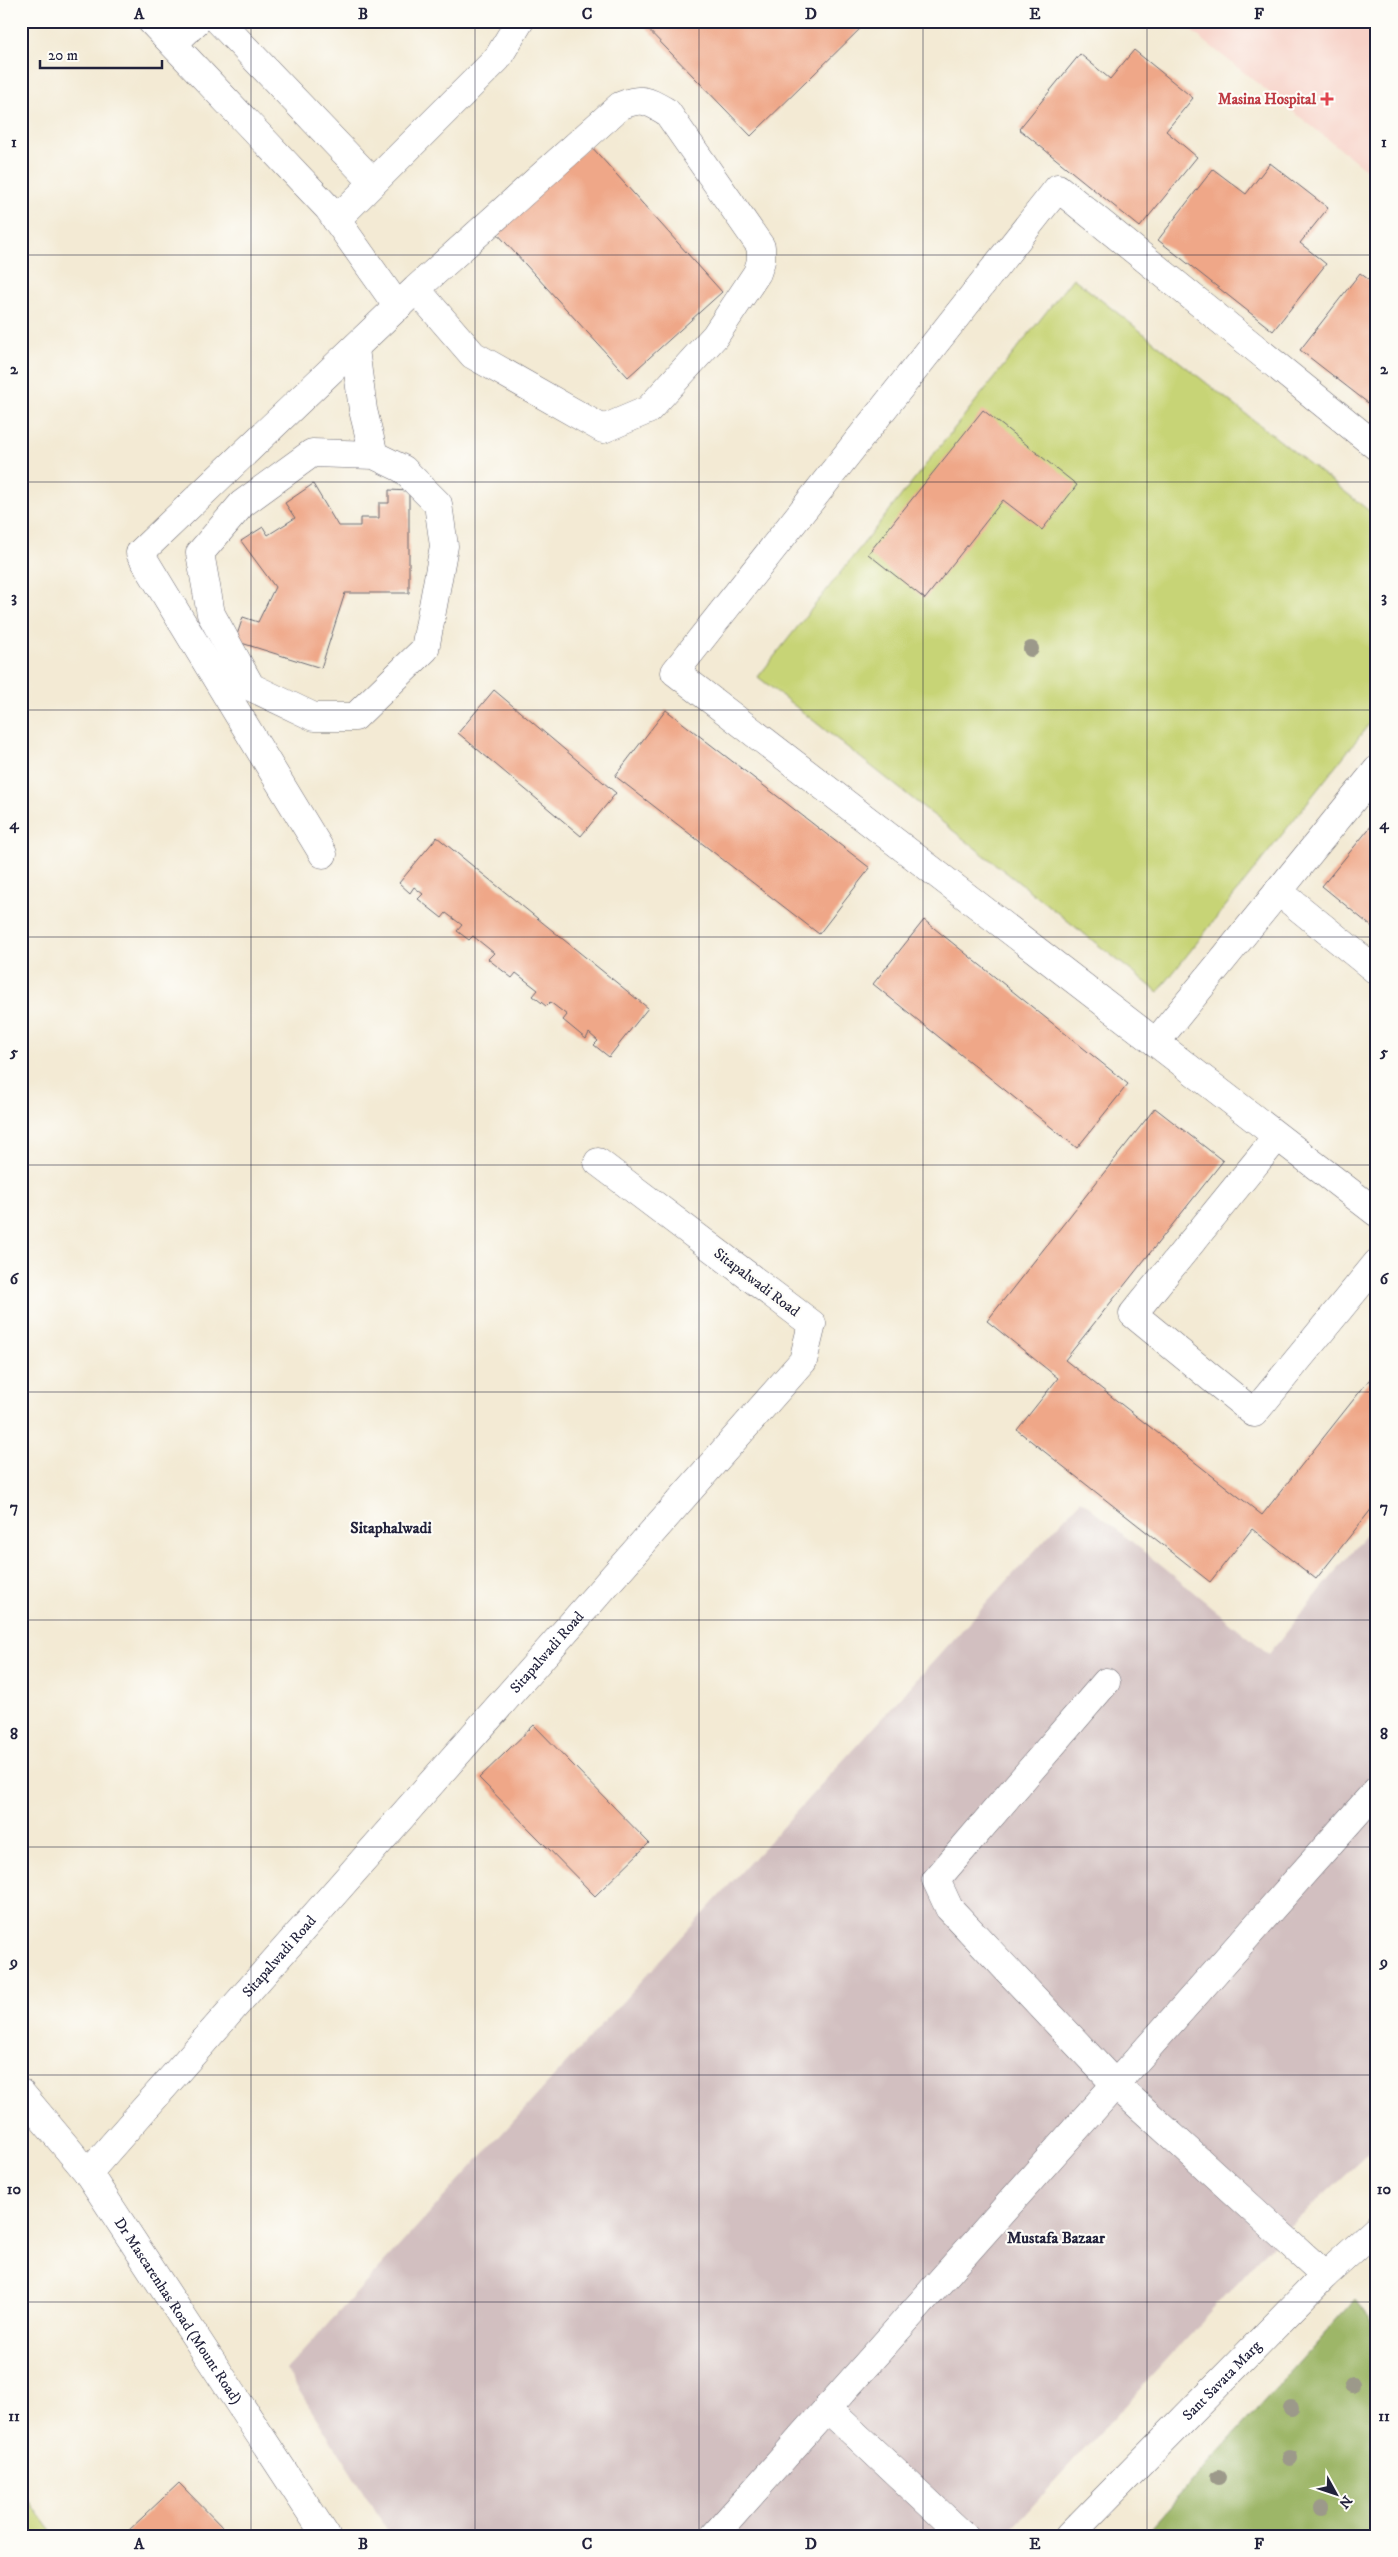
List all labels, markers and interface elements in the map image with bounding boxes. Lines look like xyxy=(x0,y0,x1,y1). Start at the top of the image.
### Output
text: A xyxy=(133,4,145,24)
text: B xyxy=(358,4,368,24)
text: C xyxy=(582,4,592,24)
text: D xyxy=(805,4,817,24)
text: E xyxy=(1029,4,1041,24)
text: F xyxy=(1254,4,1264,24)
scale bar xyxy=(40,38,162,70)
text: 20 m xyxy=(48,46,78,65)
place label: Masina Hospital xyxy=(1218,90,1316,109)
marker: Masina Hospital xyxy=(1320,92,1334,106)
text: 1 xyxy=(11,132,17,152)
text: 1 xyxy=(1381,132,1387,152)
text: 2 xyxy=(10,359,19,379)
text: 2 xyxy=(1380,359,1389,379)
text: 3 xyxy=(11,587,17,607)
text: 3 xyxy=(1381,587,1387,607)
text: 4 xyxy=(8,814,19,834)
text: 4 xyxy=(1378,814,1389,834)
text: 5 xyxy=(9,1042,18,1062)
text: 5 xyxy=(1379,1042,1388,1062)
street label: Sitapalwadi Road xyxy=(710,1244,804,1321)
text: 6 xyxy=(10,1269,20,1289)
text: 6 xyxy=(1380,1269,1390,1289)
text: 7 xyxy=(10,1497,18,1517)
text: 7 xyxy=(1380,1497,1388,1517)
district label: Sitaphalwadi xyxy=(350,1518,432,1538)
street label: Sitapalwadi Road xyxy=(506,1607,588,1697)
text: 8 xyxy=(10,1724,18,1744)
text: 8 xyxy=(1380,1724,1388,1744)
street label: Sitapalwadi Road xyxy=(238,1911,321,2001)
text: 9 xyxy=(9,1952,18,1972)
text: 9 xyxy=(1379,1952,1388,1972)
text: 10 xyxy=(7,2179,22,2199)
text: 10 xyxy=(1377,2179,1392,2199)
street label: Dr Mascarenhas Road (Mount Road) xyxy=(110,2214,246,2408)
district label: Mustafa Bazaar xyxy=(1007,2228,1106,2248)
street label: Sant Savata Marg xyxy=(1179,2336,1266,2425)
text: 11 xyxy=(8,2406,20,2426)
text: 11 xyxy=(1378,2406,1390,2426)
north arrow xyxy=(1310,2470,1360,2520)
text: N xyxy=(1334,2492,1356,2512)
text: A xyxy=(133,2534,145,2554)
text: B xyxy=(358,2534,368,2554)
text: C xyxy=(582,2534,592,2554)
text: D xyxy=(805,2534,817,2554)
text: E xyxy=(1029,2534,1041,2554)
text: F xyxy=(1254,2534,1264,2554)

